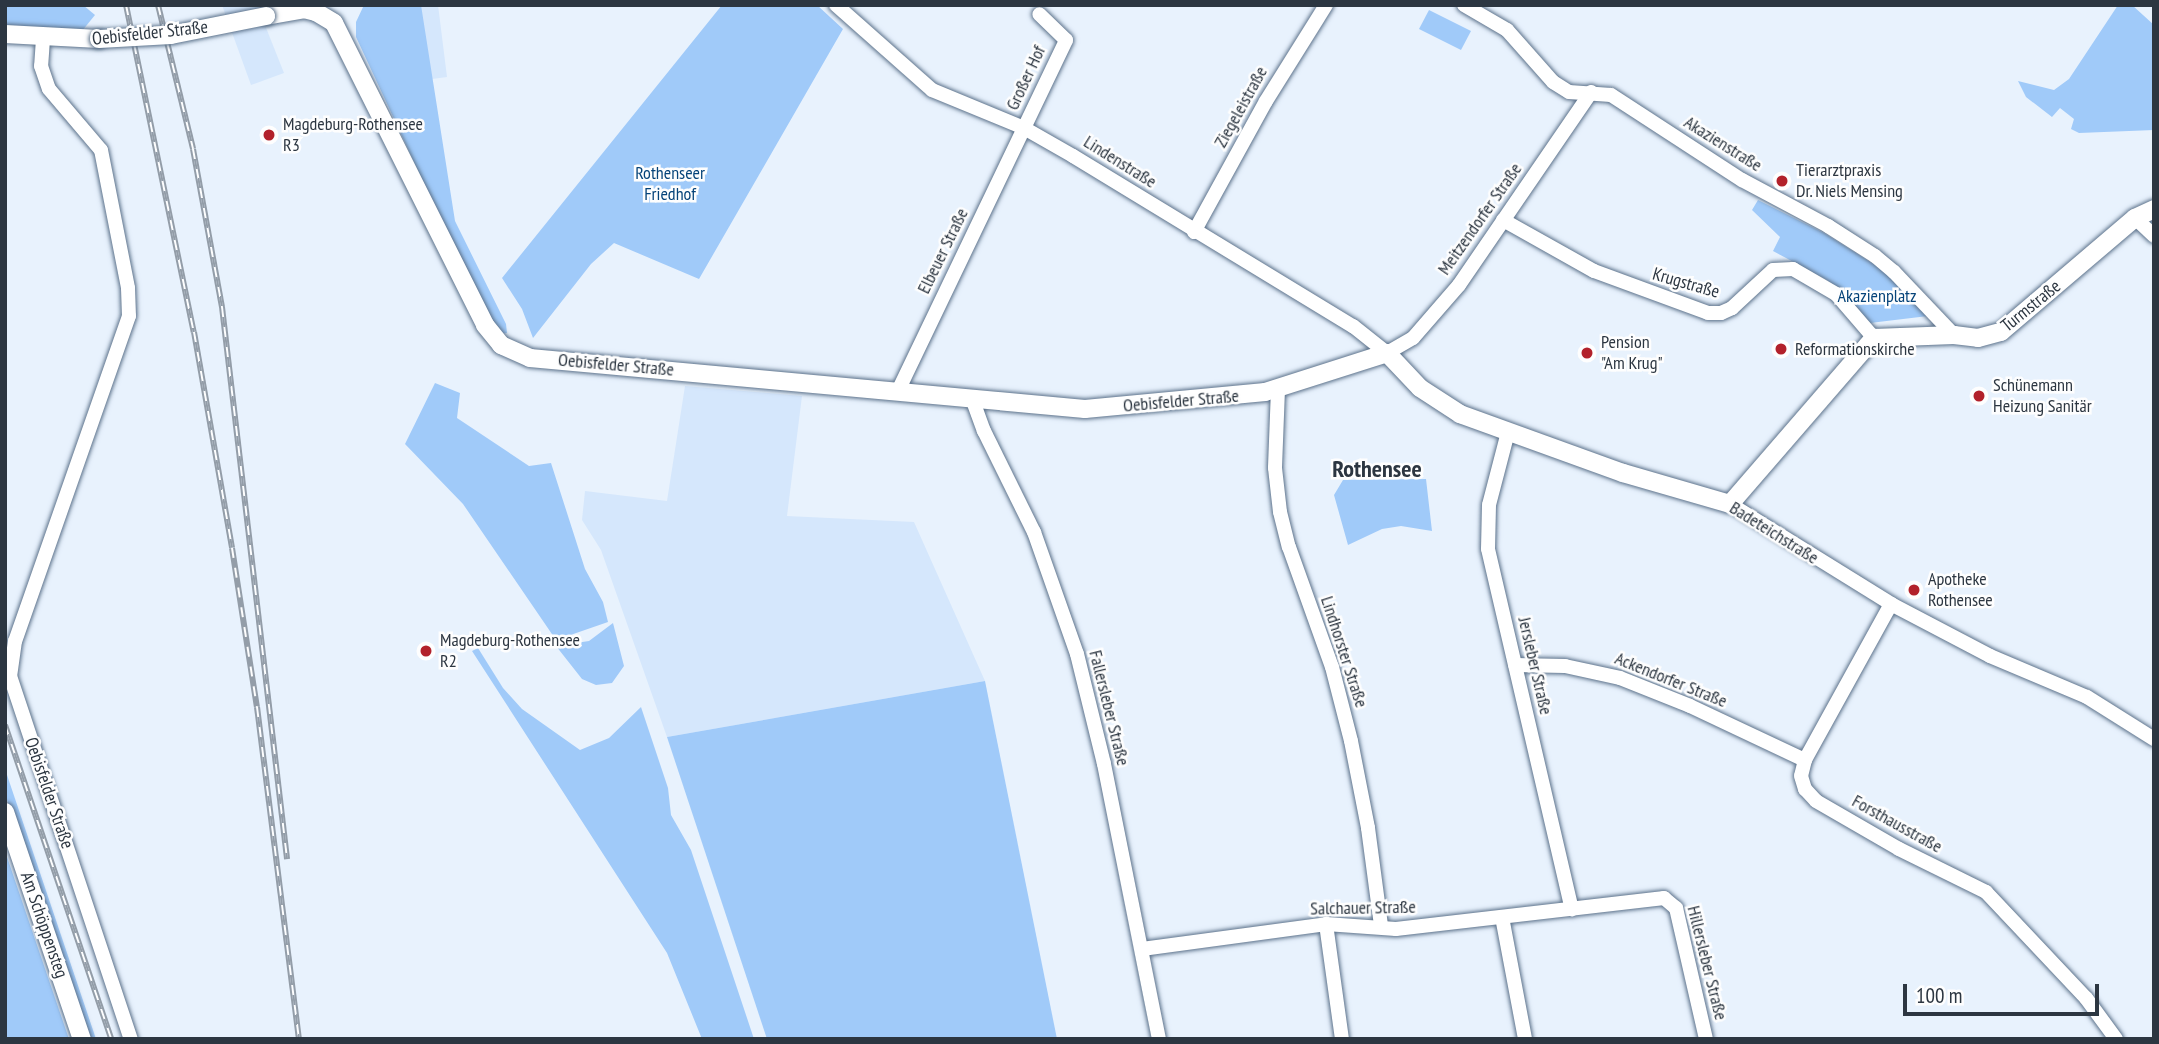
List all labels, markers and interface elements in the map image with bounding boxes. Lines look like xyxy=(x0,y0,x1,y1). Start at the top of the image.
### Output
street label: Oebisfelder Straße xyxy=(91,16,209,50)
street label: Großer Hof xyxy=(1002,42,1050,114)
street label: Ziegeleistraße xyxy=(1210,63,1272,151)
street label: Akazienstraße xyxy=(1680,112,1766,176)
place label: Magdeburg-Rothensee R3 xyxy=(283,114,423,156)
marker: Magdeburg-Rothensee R3 xyxy=(261,127,277,143)
street label: Lindenstraße xyxy=(1080,131,1160,193)
street label: Meitzendorfer Straße xyxy=(1433,159,1527,279)
place label: Tierarztpraxis Dr. Niels Mensing xyxy=(1796,160,1904,202)
park label: Rothenseer Friedhof xyxy=(635,163,705,206)
marker: Tierarztpraxis Dr. Niels Mensing xyxy=(1774,173,1790,189)
street label: Elbeuer Straße xyxy=(913,205,973,297)
street label: Krugstraße xyxy=(1650,263,1722,303)
street label: Turmstraße xyxy=(1997,275,2065,337)
park label: Akazienplatz xyxy=(1837,285,1917,307)
place label: Pension "Am Krug" xyxy=(1601,332,1663,374)
place label: Reformationskirche xyxy=(1795,338,1915,360)
marker: Reformationskirche xyxy=(1773,341,1789,357)
marker: Pension "Am Krug" xyxy=(1579,345,1595,361)
street label: Oebisfelder Straße xyxy=(557,349,675,381)
place label: Schünemann Heizung Sanitär xyxy=(1993,375,2092,418)
street label: Oebisfelder Straße xyxy=(1122,385,1240,417)
marker: Schünemann Heizung Sanitär xyxy=(1971,388,1987,404)
district label: Rothensee xyxy=(1332,455,1422,483)
street label: Badeteichstraße xyxy=(1726,497,1822,569)
place label: Apotheke Rothensee xyxy=(1928,569,1993,612)
marker: Apotheke Rothensee xyxy=(1906,582,1922,598)
street label: Lindhorster Straße xyxy=(1316,594,1372,710)
street label: Jersleber Straße xyxy=(1513,615,1557,717)
place label: Magdeburg-Rothensee R2 xyxy=(440,630,580,672)
marker: Magdeburg-Rothensee R2 xyxy=(418,643,434,659)
street label: Fallersleber Straße xyxy=(1084,648,1134,768)
street label: Ackendorfer Straße xyxy=(1612,648,1730,712)
street label: Oebisfelder Straße xyxy=(20,735,78,851)
street label: Forsthausstraße xyxy=(1848,790,1946,858)
street label: Am Schöppensteg xyxy=(16,869,72,981)
street label: Salchauer Straße xyxy=(1310,896,1416,920)
street label: Hillersleber Straße xyxy=(1682,904,1732,1022)
scale bar xyxy=(1907,970,2103,1014)
text: 100 m xyxy=(1916,982,1962,1009)

